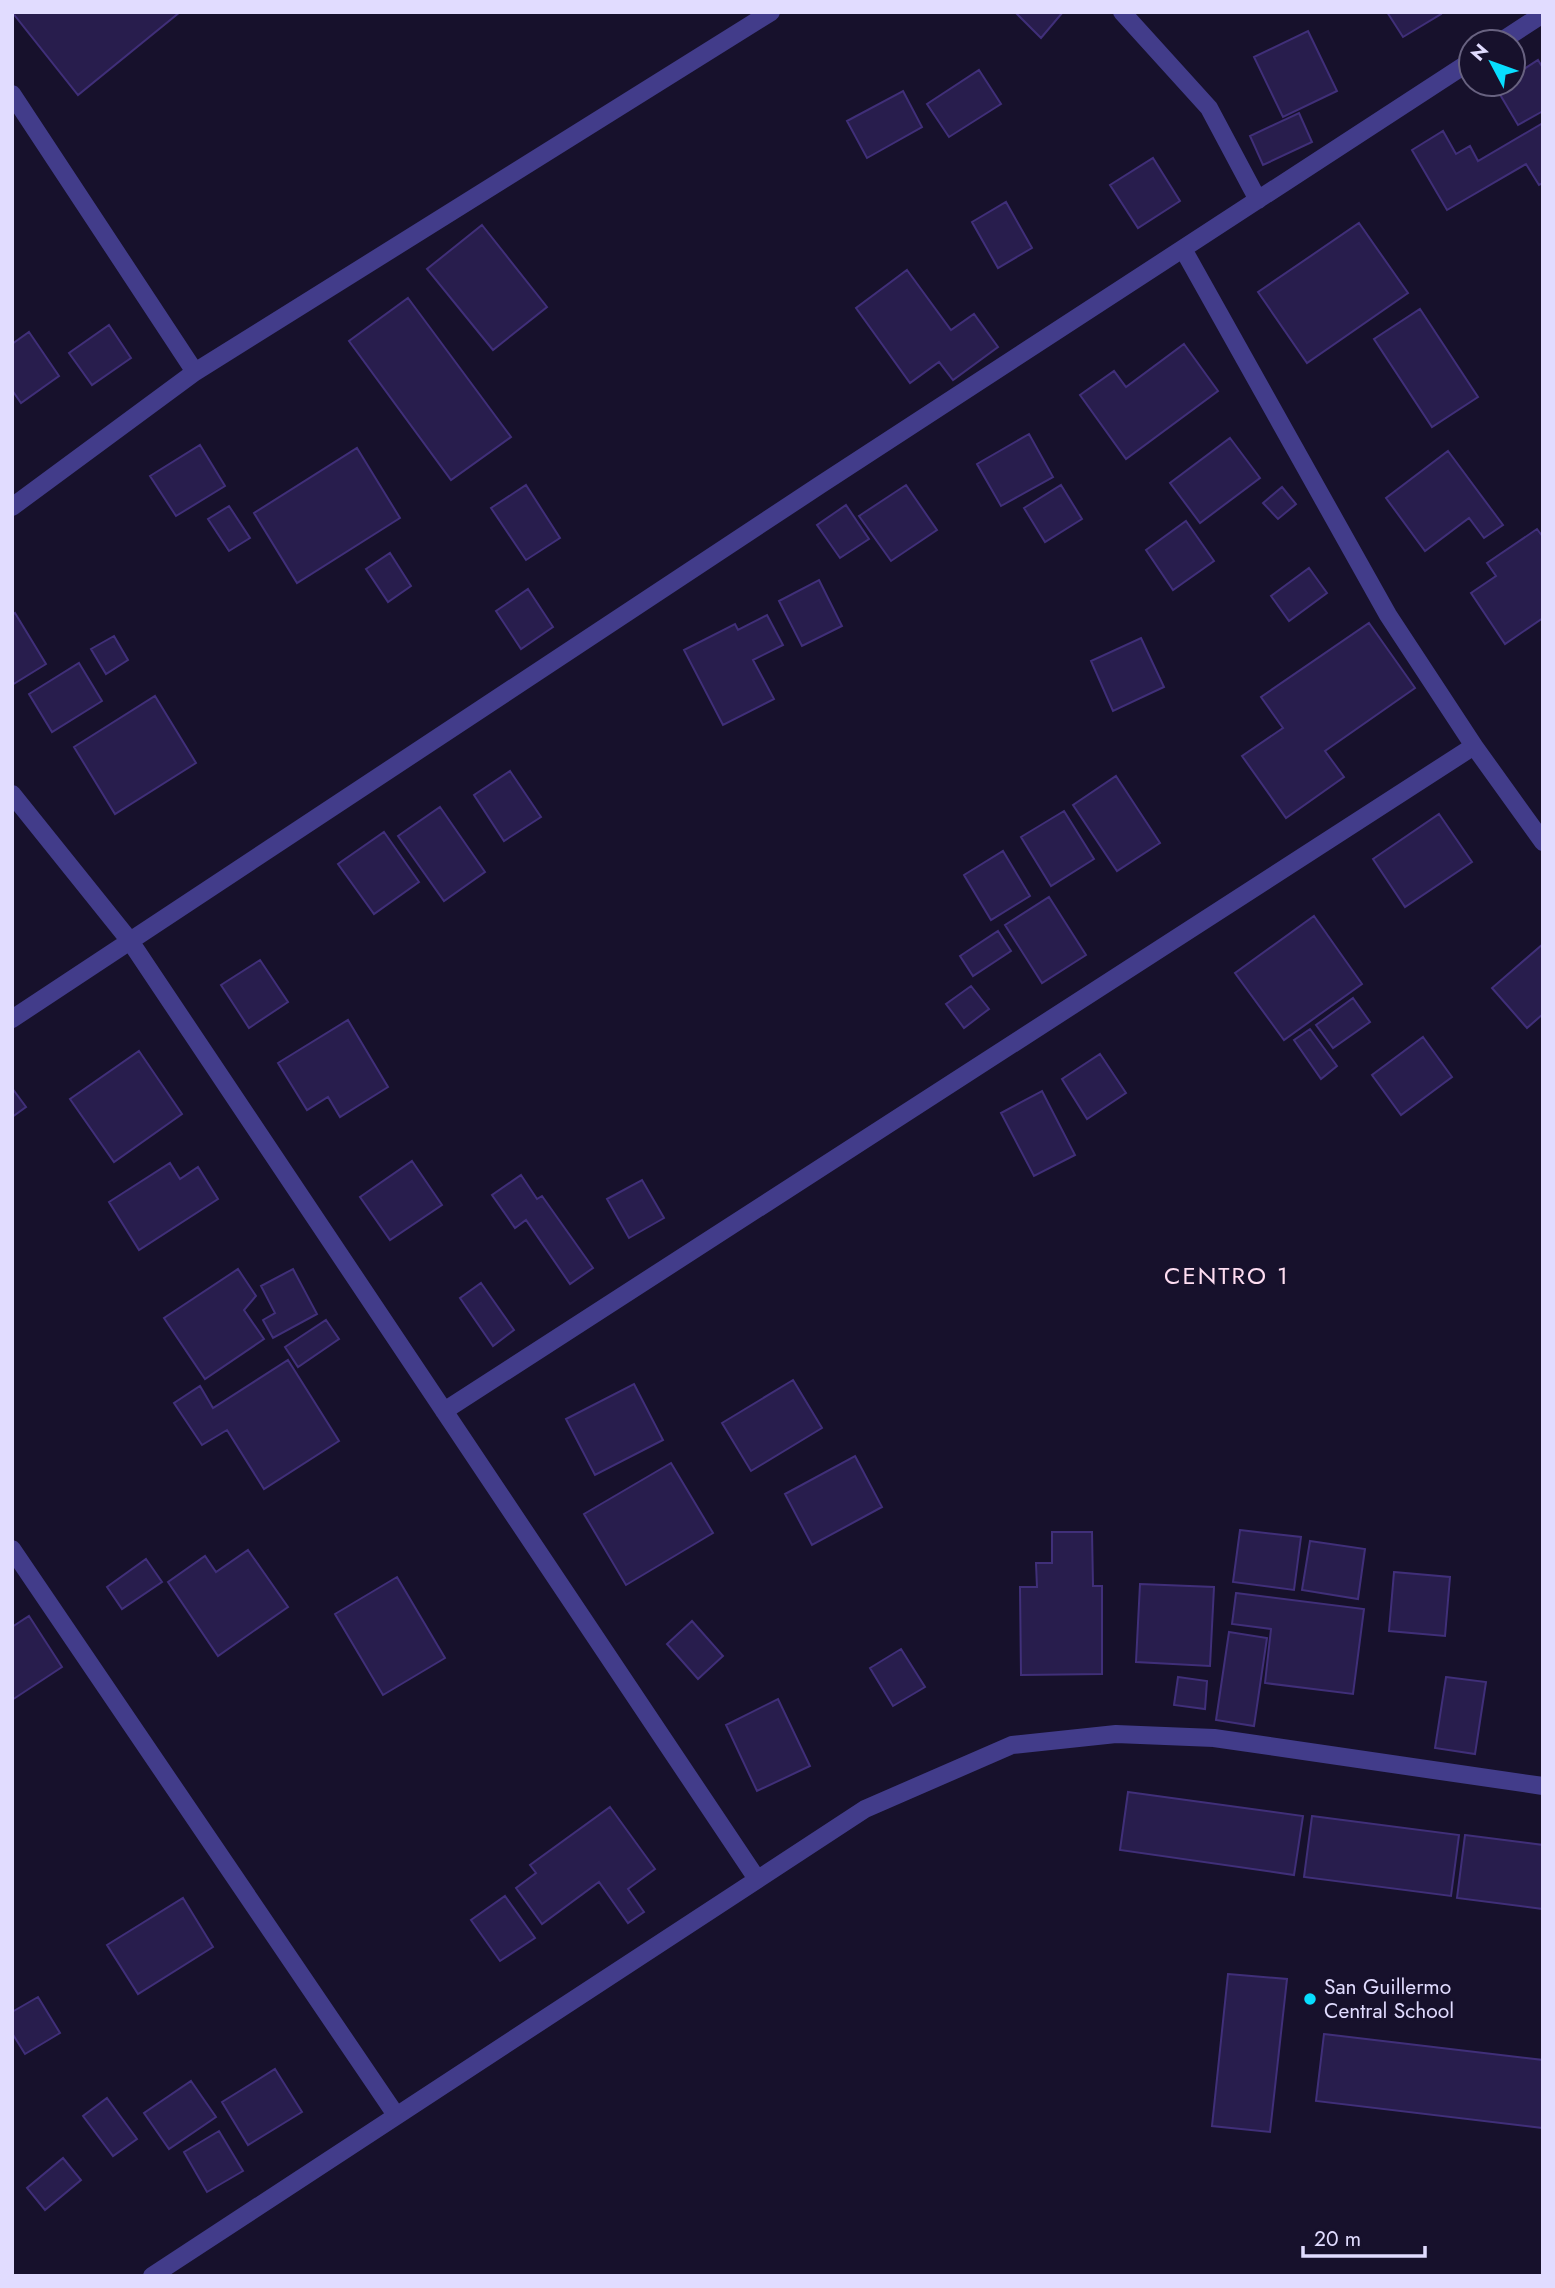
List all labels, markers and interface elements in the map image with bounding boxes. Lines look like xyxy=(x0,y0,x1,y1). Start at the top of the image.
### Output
north arrow xyxy=(1457,28,1527,98)
text: N xyxy=(1464,38,1495,67)
district label: CENTRO 1 xyxy=(1164,1258,1290,1293)
place label: San Guillermo Central School xyxy=(1324,1972,1454,2026)
marker: San Guillermo Central School xyxy=(1302,1991,1318,2007)
scale bar xyxy=(1303,2214,1426,2258)
text: 20 m xyxy=(1314,2224,1361,2254)

